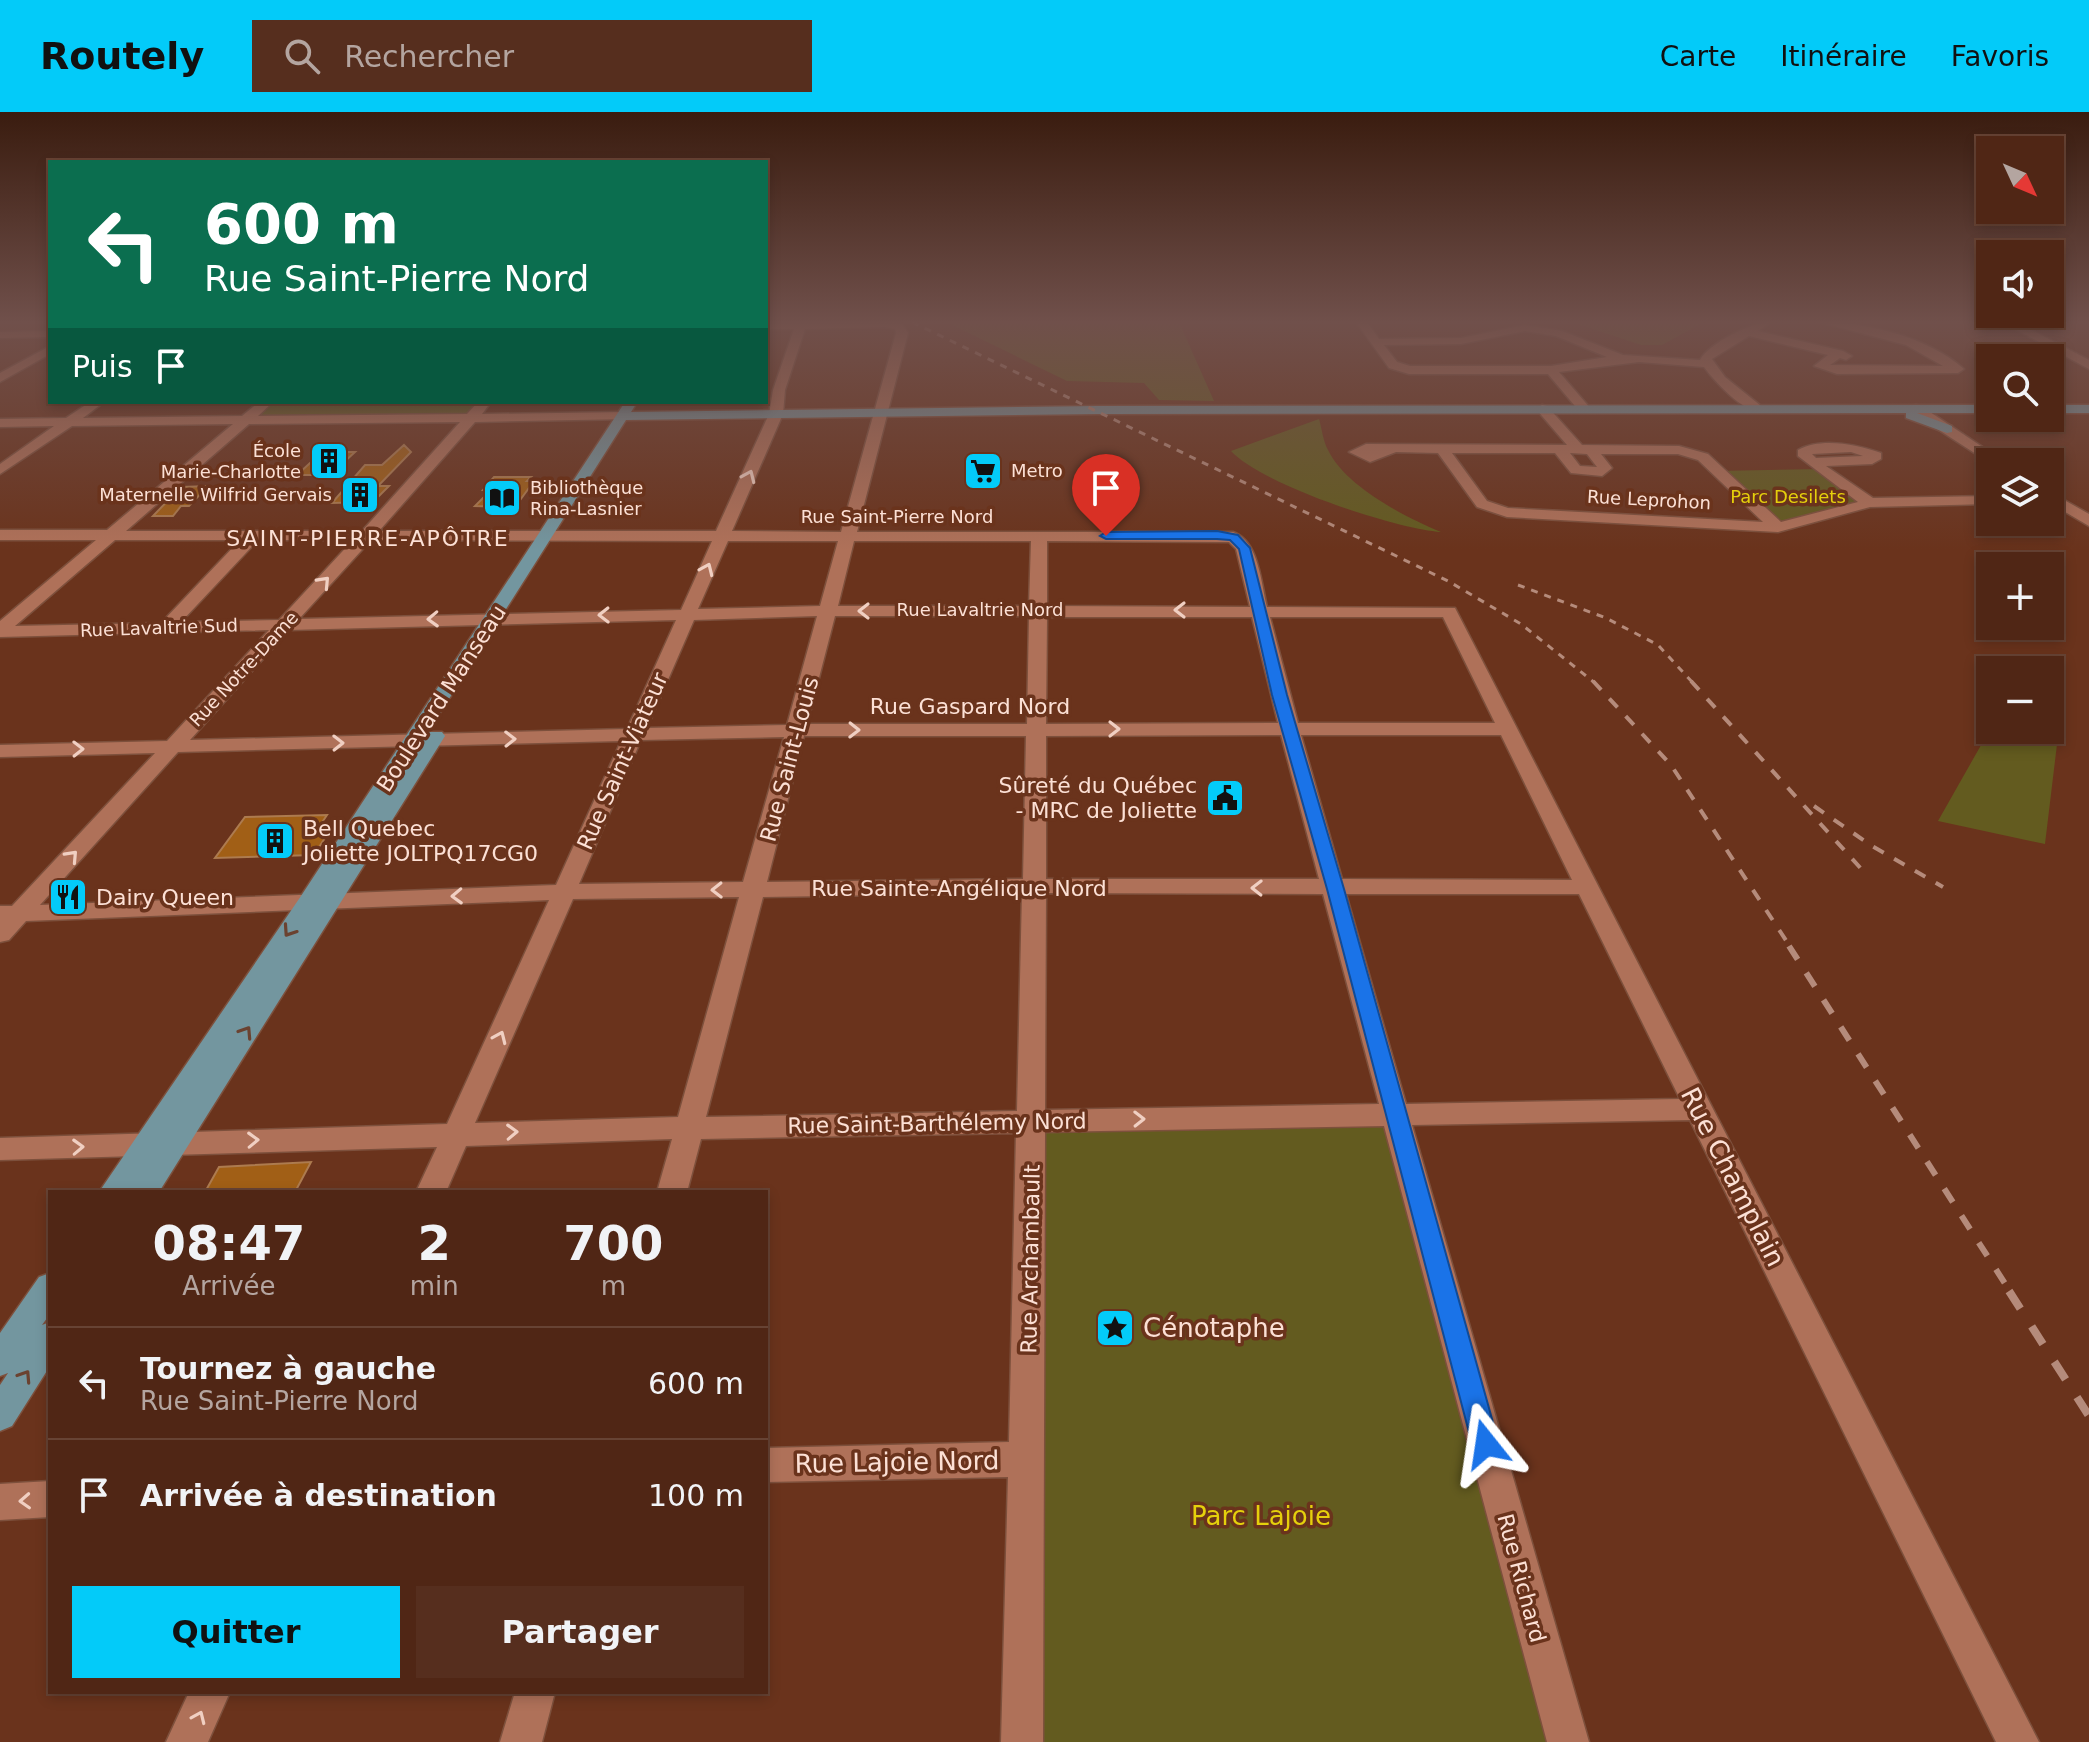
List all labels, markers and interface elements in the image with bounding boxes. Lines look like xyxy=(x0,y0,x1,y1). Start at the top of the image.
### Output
search box xyxy=(252,20,812,92)
text: Routely xyxy=(40,34,204,78)
icon: search xyxy=(280,34,324,78)
text: Rechercher xyxy=(344,39,514,74)
text: Carte xyxy=(1660,40,1736,73)
text: Itinéraire xyxy=(1780,40,1907,73)
text: Favoris xyxy=(1951,40,2049,73)
north arrow xyxy=(1976,136,2064,224)
map controls xyxy=(1976,136,2064,744)
text: 600 m xyxy=(204,191,399,256)
icon: left xyxy=(72,192,176,296)
button: sound xyxy=(1976,240,2064,328)
text: Rue Saint-Pierre Nord xyxy=(204,258,589,299)
icon: arrive xyxy=(149,344,193,388)
button: search xyxy=(1976,344,2064,432)
text: Puis xyxy=(72,349,133,384)
place label: École Marie-Charlotte xyxy=(161,440,301,482)
building icon: École Marie-Charlotte xyxy=(308,440,350,482)
button: layers xyxy=(1976,448,2064,536)
supermarket icon: Metro xyxy=(962,450,1004,492)
pin xyxy=(1072,454,1140,536)
place label: Metro xyxy=(1011,460,1063,481)
icon: arrive xyxy=(1084,466,1128,510)
one-way arrow xyxy=(739,469,755,484)
building icon: Maternelle Wilfrid Gervais xyxy=(339,474,381,516)
library icon: Bibliothèque Rina-Lasnier xyxy=(481,477,523,519)
place label: Bibliothèque Rina-Lasnier xyxy=(530,477,643,519)
place label: Maternelle Wilfrid Gervais xyxy=(99,484,332,505)
street label: Rue Leprohon xyxy=(1587,486,1711,513)
park label: Parc Desilets xyxy=(1730,486,1846,507)
street label: Rue Saint-Pierre Nord xyxy=(801,506,993,527)
district label: SAINT-PIERRE-APÔTRE xyxy=(226,526,510,551)
button: + xyxy=(1976,552,2064,640)
one-way arrow xyxy=(698,563,714,577)
one-way arrow xyxy=(314,577,329,591)
street label: Rue Lavaltrie Nord xyxy=(897,599,1063,620)
street label: Boulevard Manseau xyxy=(372,600,511,796)
one-way arrow xyxy=(1173,601,1186,619)
one-way arrow xyxy=(857,602,870,620)
street label: Rue Notre-Dame xyxy=(185,607,302,730)
one-way arrow xyxy=(597,607,610,624)
one-way arrow xyxy=(426,611,439,628)
street label: Rue Lavaltrie Sud xyxy=(80,614,238,641)
button: − xyxy=(1976,656,2064,744)
street label: Rue Saint-Viateur xyxy=(572,668,673,853)
street label: Rue Saint-Louis xyxy=(755,674,824,844)
street label: Rue Gaspard Nord xyxy=(870,694,1070,719)
one-way arrow xyxy=(1108,720,1121,738)
one-way arrow xyxy=(848,721,861,739)
one-way arrow xyxy=(504,730,517,748)
one-way arrow xyxy=(332,734,345,752)
one-way arrow xyxy=(72,740,85,758)
place label: Sûreté du Québec - MRC de Joliette xyxy=(999,773,1197,823)
public building icon: Sûreté du Québec - MRC de Joliette xyxy=(1204,777,1246,819)
place label: Bell Quebec Joliette JOLTPQ17CG0 xyxy=(301,816,538,866)
building icon: Bell Quebec Joliette JOLTPQ17CG0 xyxy=(254,820,296,862)
one-way arrow xyxy=(62,850,76,865)
restaurant icon: Dairy Queen xyxy=(47,876,89,918)
street label: Rue Sainte-Angélique Nord xyxy=(811,876,1107,901)
one-way arrow xyxy=(1250,879,1263,897)
one-way arrow xyxy=(710,881,723,899)
place label: Dairy Queen xyxy=(96,885,234,910)
one-way arrow xyxy=(451,887,463,904)
one-way arrow xyxy=(284,922,299,937)
one-way arrow xyxy=(236,1026,251,1041)
one-way arrow xyxy=(490,1031,506,1045)
street label: Rue Champlain xyxy=(1675,1082,1791,1272)
street label: Rue Saint-Barthélemy Nord xyxy=(787,1108,1087,1139)
one-way arrow xyxy=(1133,1110,1146,1128)
one-way arrow xyxy=(506,1124,519,1141)
one-way arrow xyxy=(247,1132,260,1149)
one-way arrow xyxy=(72,1138,85,1155)
street label: Rue Archambault xyxy=(1016,1164,1045,1354)
text: 08:47 xyxy=(152,1215,305,1271)
text: 2 xyxy=(418,1215,451,1271)
text: 700 xyxy=(563,1215,663,1271)
text: Arrivée xyxy=(182,1271,276,1301)
text: min xyxy=(410,1271,459,1301)
text: m xyxy=(601,1271,626,1301)
place icon: Cénotaphe xyxy=(1094,1307,1136,1349)
place label: Cénotaphe xyxy=(1143,1313,1285,1343)
text: Tournez à gauche xyxy=(140,1351,436,1386)
icon: left xyxy=(72,1361,116,1405)
text: 600 m xyxy=(648,1366,744,1401)
one-way arrow xyxy=(15,1370,30,1385)
text: Rue Saint-Pierre Nord xyxy=(140,1386,418,1416)
position arrow xyxy=(1444,1402,1528,1486)
street label: Rue Lajoie Nord xyxy=(794,1445,1000,1479)
icon: arrive xyxy=(72,1473,116,1517)
text: Arrivée à destination xyxy=(140,1478,497,1513)
text: 100 m xyxy=(648,1478,744,1513)
one-way arrow xyxy=(18,1492,31,1509)
park label: Parc Lajoie xyxy=(1191,1501,1331,1531)
street label: Rue Richard xyxy=(1492,1511,1551,1645)
button: Quitter xyxy=(72,1586,400,1678)
button: Partager xyxy=(416,1586,744,1678)
one-way arrow xyxy=(189,1711,205,1725)

